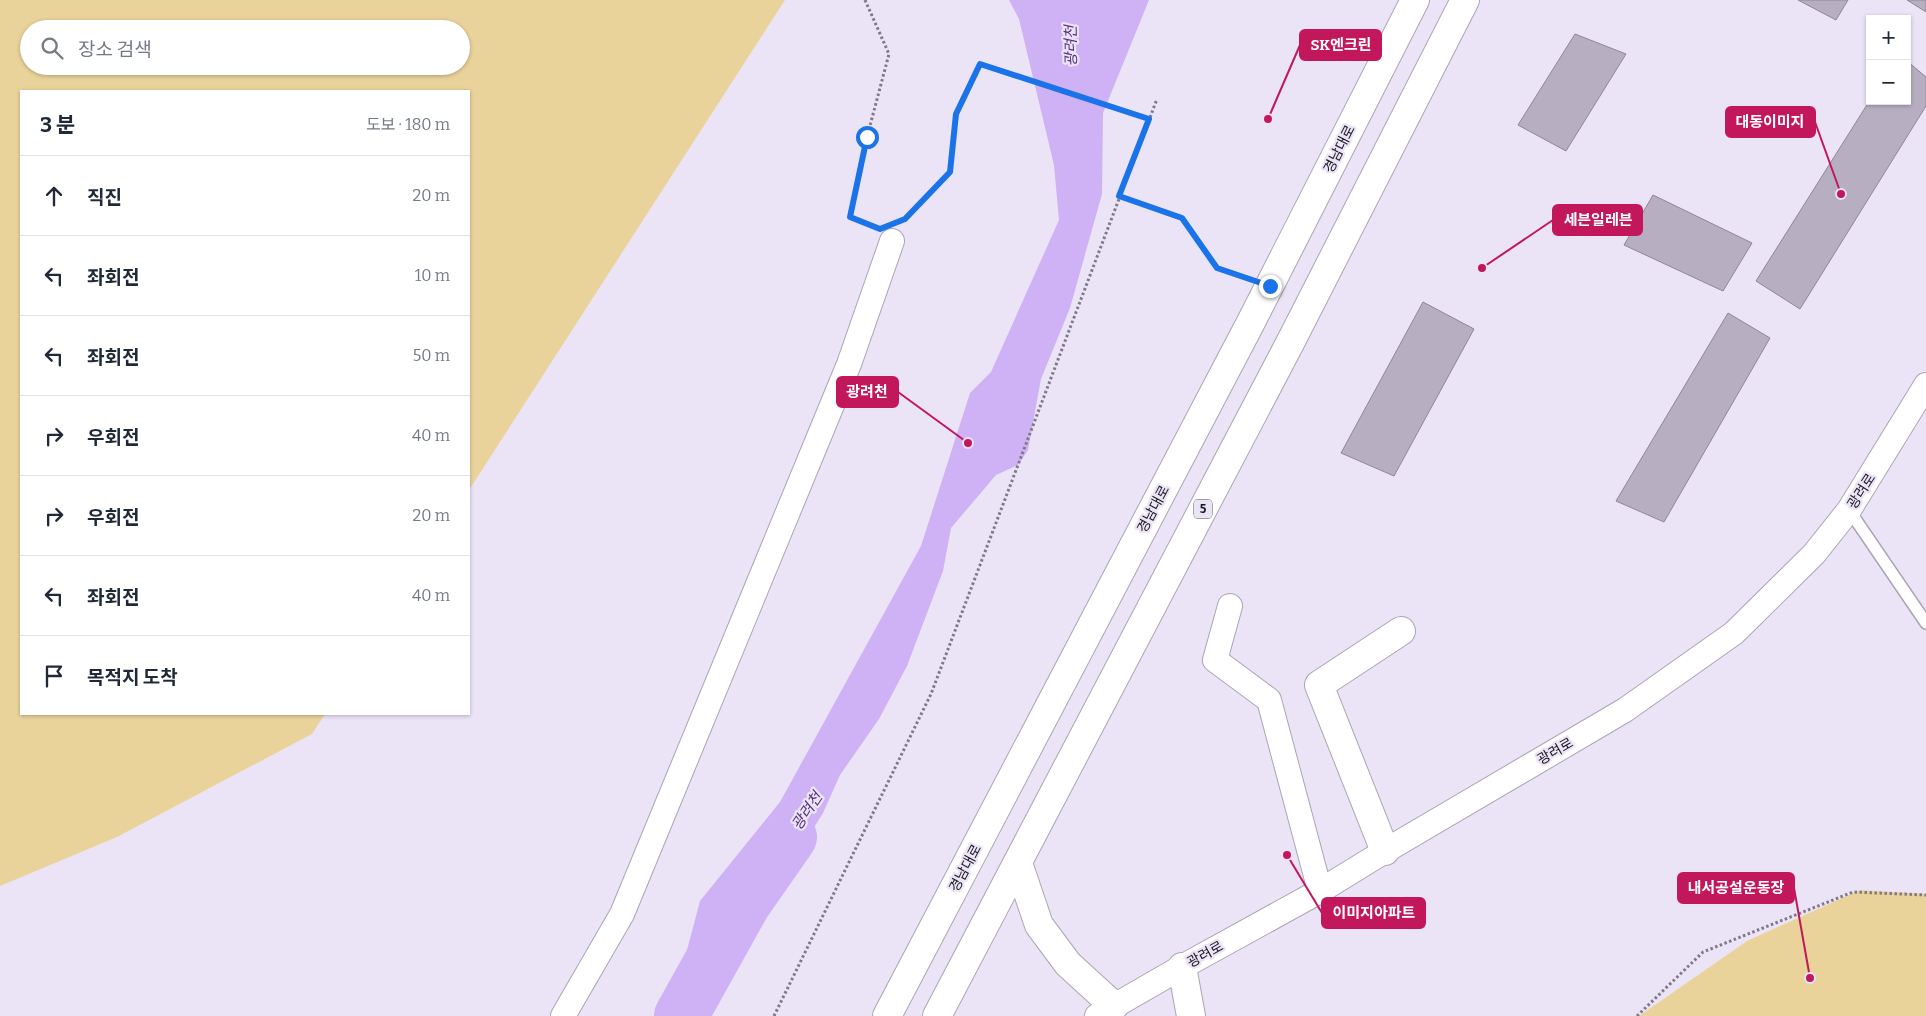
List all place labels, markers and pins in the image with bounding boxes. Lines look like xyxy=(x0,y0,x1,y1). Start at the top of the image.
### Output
callout: SK엔크린 xyxy=(1300,30,1381,60)
callout: 대동이미지 xyxy=(1726,107,1815,137)
callout: 세븐일레븐 xyxy=(1553,205,1642,235)
callout: 광려천 xyxy=(837,377,898,407)
callout: 내서공설운동장 xyxy=(1678,873,1794,903)
callout: 이미지아파트 xyxy=(1322,898,1425,928)

